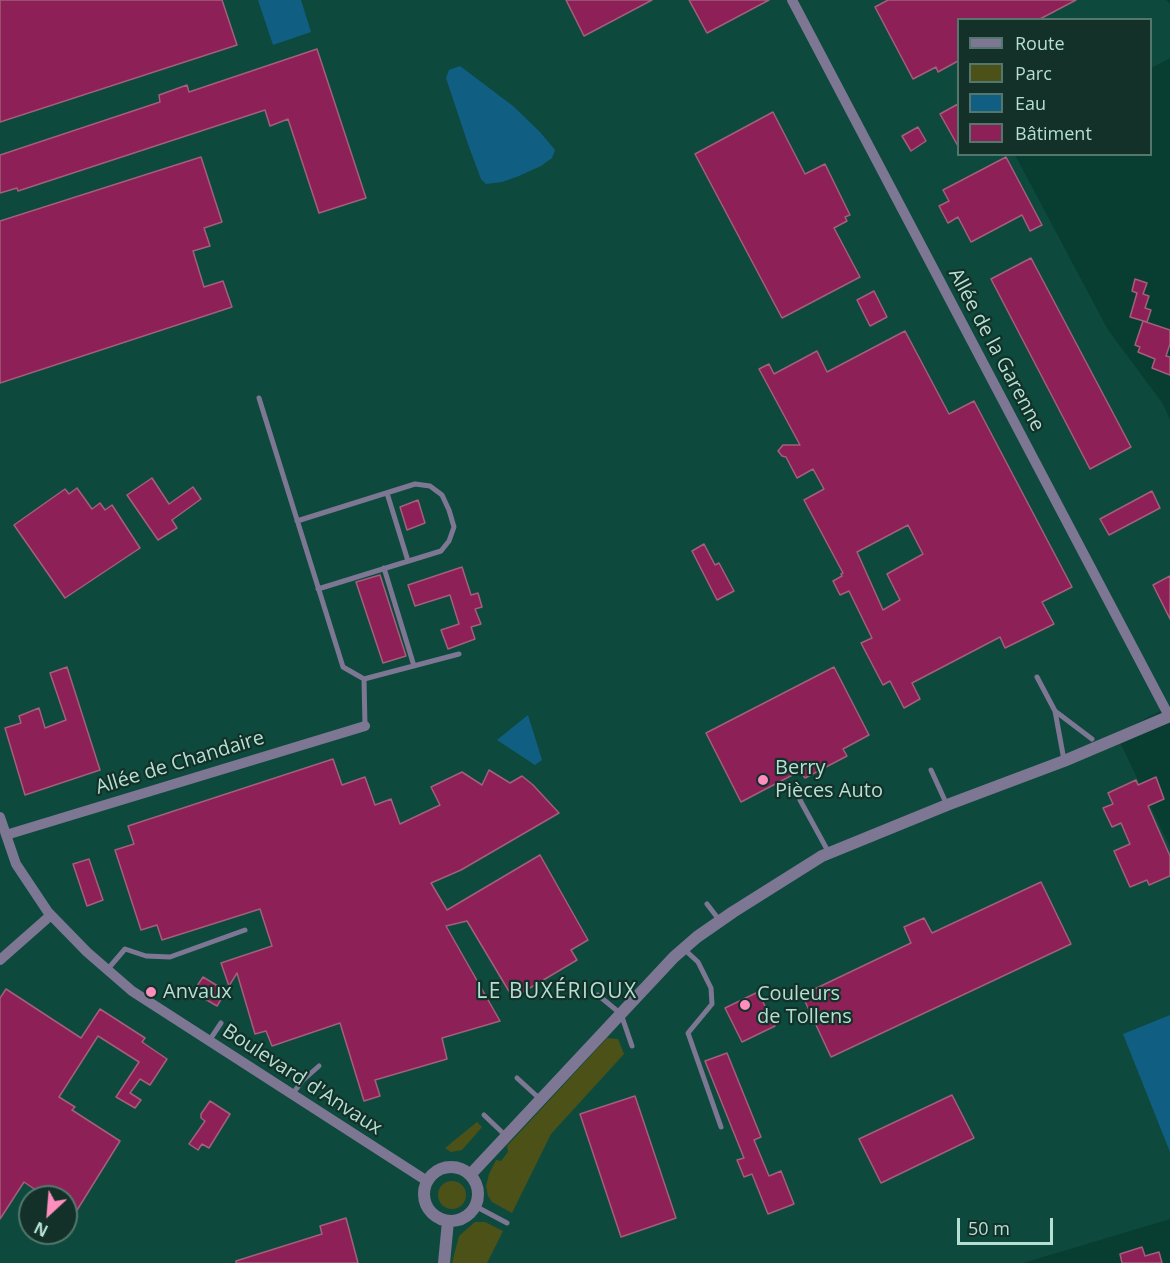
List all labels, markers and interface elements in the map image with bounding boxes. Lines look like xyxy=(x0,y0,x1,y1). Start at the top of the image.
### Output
legend xyxy=(957,18,1152,156)
text: Route xyxy=(1015,31,1065,55)
text: Parc xyxy=(1015,61,1052,85)
text: Eau xyxy=(1015,91,1046,115)
text: Bâtiment xyxy=(1015,121,1092,145)
street label: Allée de la Garenne xyxy=(943,264,1049,436)
street label: Allée de Chandaire xyxy=(93,726,267,800)
place label: Berry Pièces Auto xyxy=(775,756,883,803)
marker: Berry Pièces Auto xyxy=(756,773,770,787)
district label: LE BUXÉRIOUX xyxy=(476,979,638,1005)
place label: Anvaux xyxy=(163,980,232,1004)
place label: Couleurs de Tollens xyxy=(757,982,852,1029)
marker: Anvaux xyxy=(144,985,158,999)
marker: Couleurs de Tollens xyxy=(738,998,752,1012)
street label: Boulevard d'Anvaux xyxy=(218,1019,386,1141)
north arrow xyxy=(18,1185,78,1245)
scale bar xyxy=(960,1206,1056,1244)
text: 50 m xyxy=(968,1216,1010,1240)
text: N xyxy=(30,1217,52,1242)

